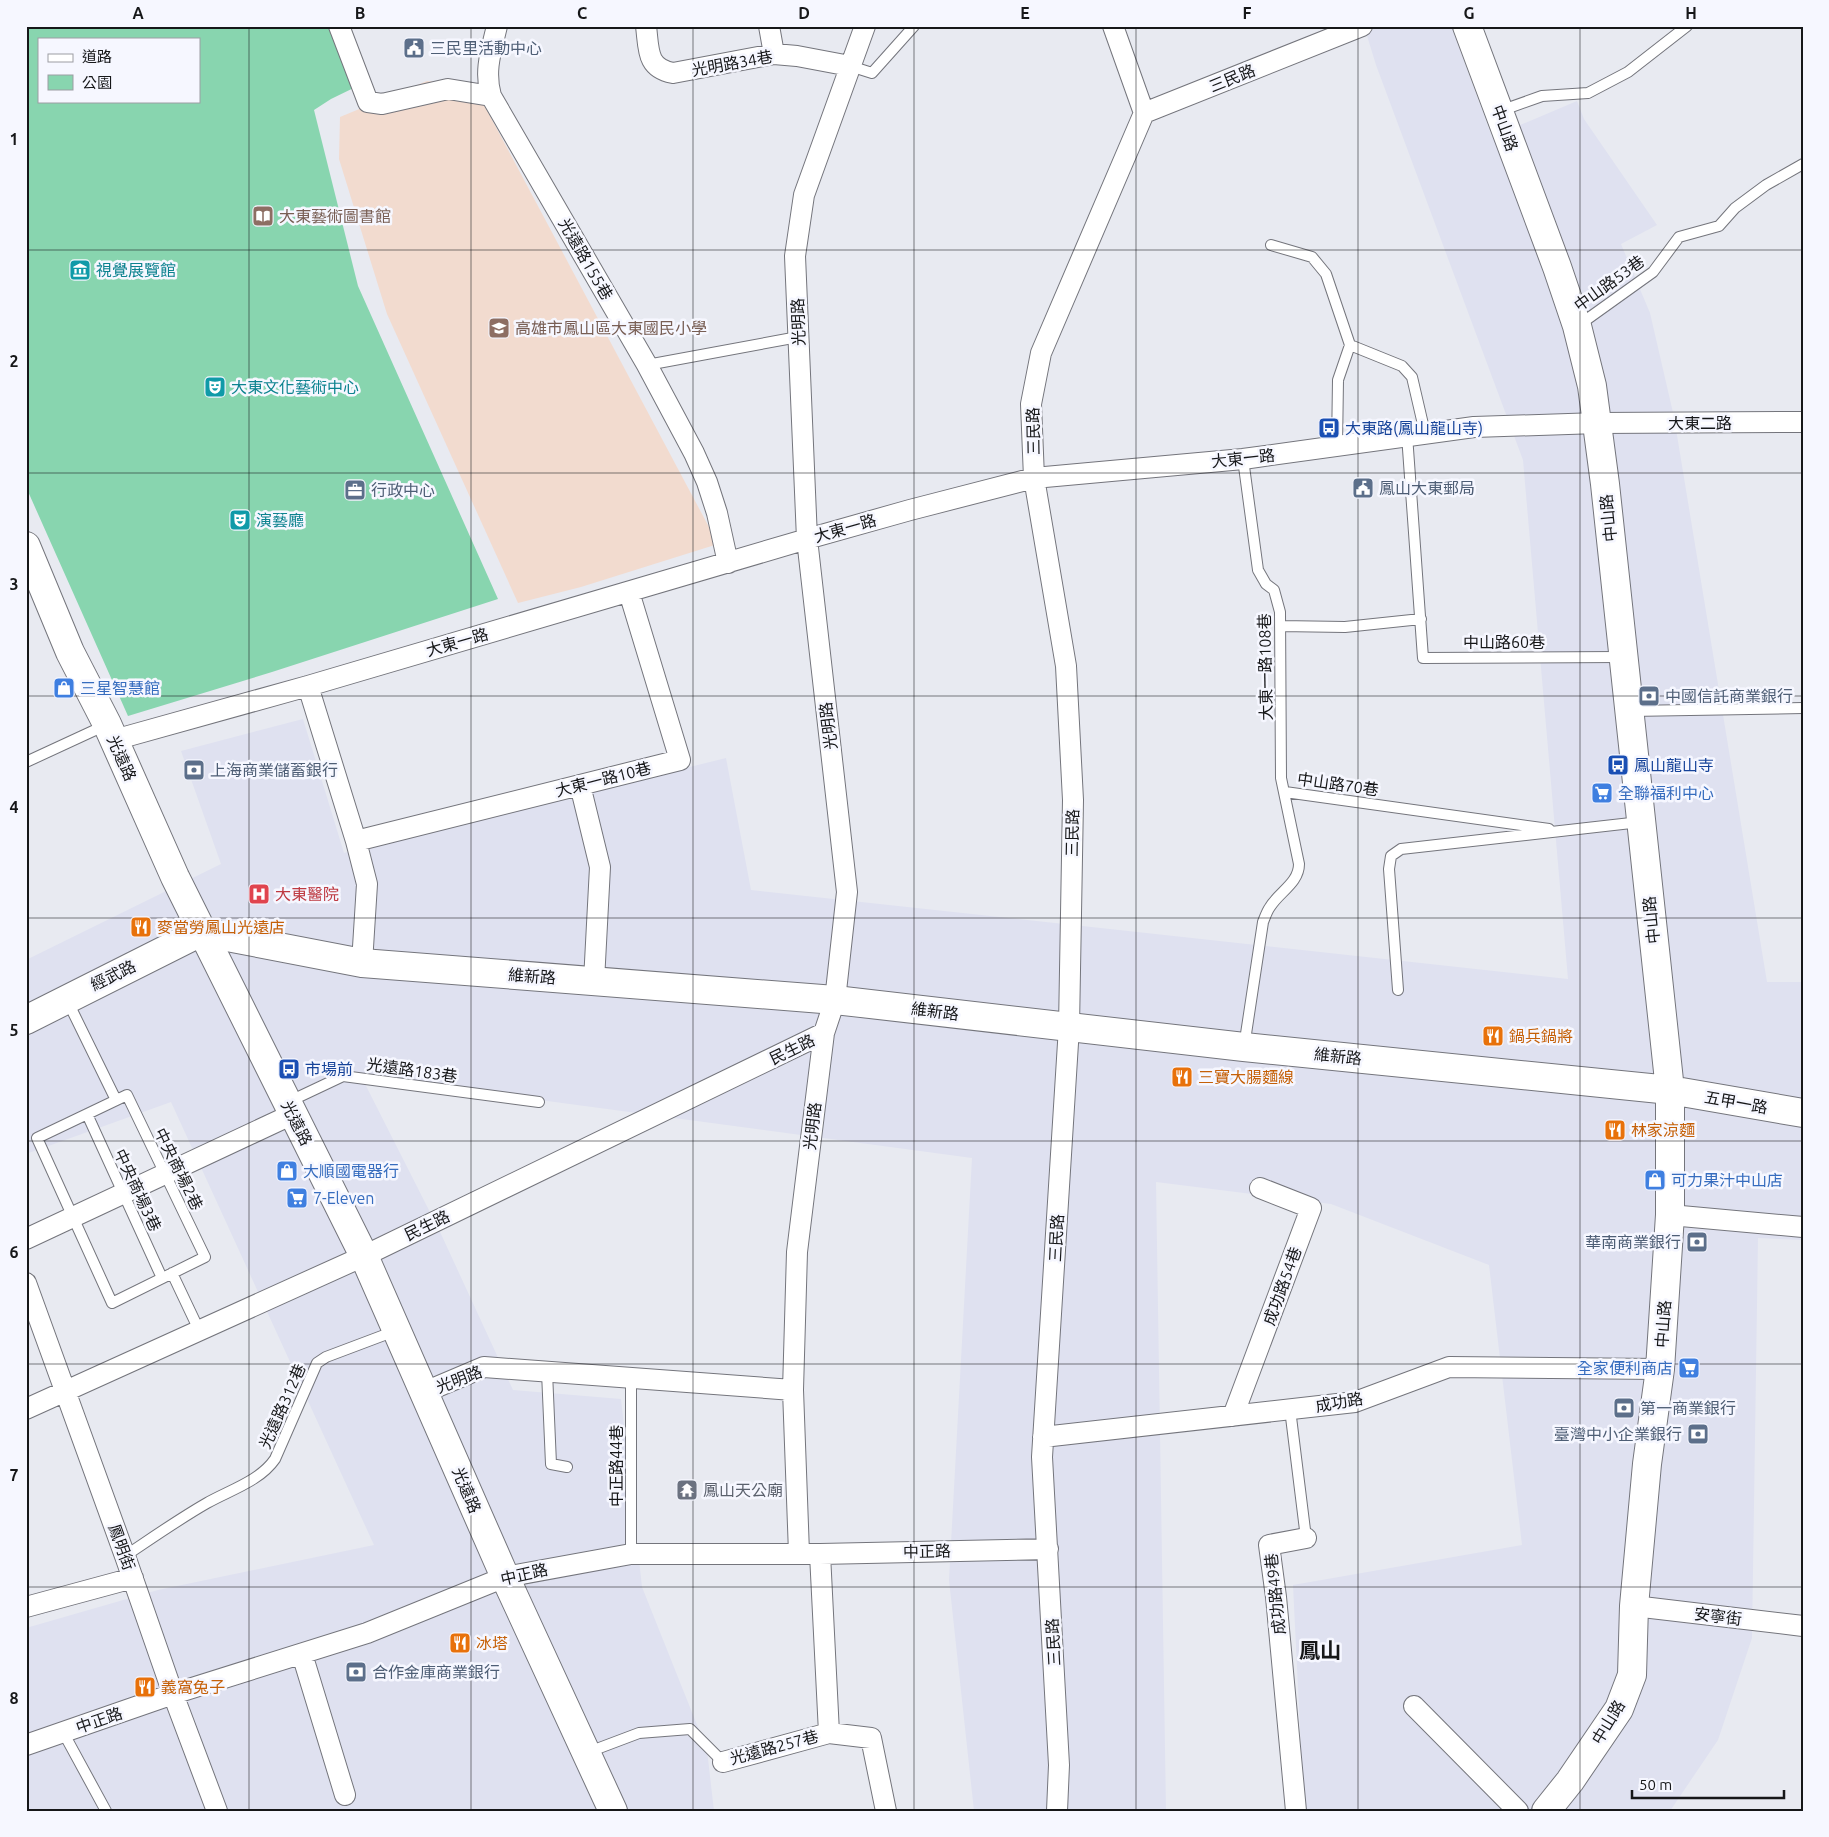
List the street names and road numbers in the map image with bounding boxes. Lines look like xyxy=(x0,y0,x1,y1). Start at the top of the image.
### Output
street label: 光明路34巷 xyxy=(690,47,774,79)
street label: 三民路 xyxy=(1206,61,1258,95)
street label: 中山路 xyxy=(1488,102,1522,154)
street label: 光遠路155巷 xyxy=(555,215,617,303)
street label: 中山路53巷 xyxy=(1571,252,1647,314)
street label: 光明路 xyxy=(788,298,808,346)
street label: 三民路 xyxy=(1024,407,1042,455)
street label: 大東二路 xyxy=(1668,414,1732,432)
street label: 大東一路 xyxy=(1210,446,1276,470)
street label: 中山路 xyxy=(1597,493,1619,543)
street label: 大東一路 xyxy=(812,511,878,545)
street label: 大東一路108巷 xyxy=(1255,613,1275,721)
street label: 大東一路 xyxy=(424,625,490,659)
street label: 中山路60巷 xyxy=(1463,633,1545,651)
street label: 光明路 xyxy=(816,701,840,751)
street label: 光遠路 xyxy=(104,732,140,784)
street label: 大東一路10巷 xyxy=(553,758,653,800)
street label: 中山路70巷 xyxy=(1296,769,1380,799)
street label: 三民路 xyxy=(1063,809,1081,857)
street label: 中山路 xyxy=(1640,895,1662,945)
street label: 經武路 xyxy=(87,956,139,994)
street label: 維新路 xyxy=(507,965,557,987)
street label: 維新路 xyxy=(910,999,960,1023)
street label: 民生路 xyxy=(766,1030,818,1068)
street label: 維新路 xyxy=(1313,1045,1363,1067)
street label: 光遠路183巷 xyxy=(366,1055,458,1085)
street label: 五甲一路 xyxy=(1703,1088,1769,1116)
street label: 光遠路 xyxy=(278,1098,316,1148)
street label: 光明路 xyxy=(800,1101,824,1151)
street label: 中央商場2巷 xyxy=(151,1125,207,1213)
street label: 中央商場3巷 xyxy=(111,1146,165,1234)
street label: 民生路 xyxy=(401,1206,453,1244)
street label: 三民路 xyxy=(1046,1214,1066,1262)
street label: 成功路54巷 xyxy=(1260,1244,1304,1328)
street label: 中山路 xyxy=(1652,1299,1674,1349)
street label: 光遠路312巷 xyxy=(255,1361,309,1451)
street label: 光明路 xyxy=(433,1362,485,1396)
street label: 成功路 xyxy=(1314,1389,1364,1415)
street label: 中正路44巷 xyxy=(607,1425,625,1507)
street label: 光遠路 xyxy=(449,1464,485,1516)
street label: 鳳明街 xyxy=(105,1521,139,1573)
street label: 中正路 xyxy=(903,1542,951,1560)
street label: 成功路49巷 xyxy=(1262,1552,1288,1636)
street label: 中正路 xyxy=(499,1560,549,1588)
street label: 安寧街 xyxy=(1693,1604,1743,1628)
street label: 三民路 xyxy=(1043,1618,1063,1666)
street label: 中山路 xyxy=(1588,1697,1628,1747)
street label: 中正路 xyxy=(73,1704,125,1736)
street label: 光遠路257巷 xyxy=(728,1727,820,1767)

